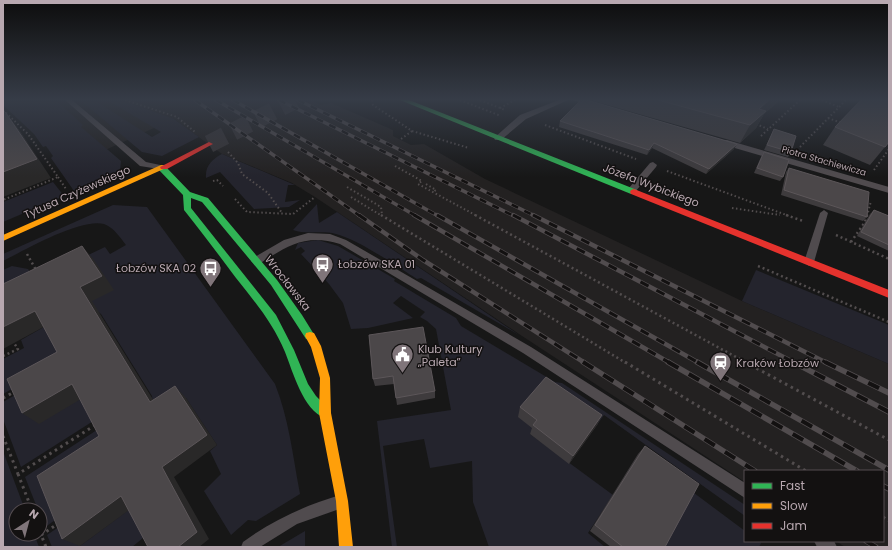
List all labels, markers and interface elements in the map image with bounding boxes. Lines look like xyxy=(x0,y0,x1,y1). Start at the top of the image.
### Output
street label: Piotra Stachiewicza xyxy=(780,143,868,179)
street label: Józefa Wybickiego xyxy=(600,159,702,211)
street label: Tytusa Czyżewskiego xyxy=(21,161,133,223)
bus stop icon: Łobzów SKA 01 xyxy=(309,251,335,284)
street label: Wrocławska xyxy=(261,252,315,314)
bus stop icon: Łobzów SKA 02 xyxy=(198,255,224,288)
place label: Łobzów SKA 01 xyxy=(338,256,415,272)
place label: Łobzów SKA 02 xyxy=(116,260,196,276)
place label: Klub Kultury „Paleta” xyxy=(417,341,483,370)
public building icon: Klub Kultury „Paleta” xyxy=(389,342,415,375)
station icon: Kraków Łobzów xyxy=(707,350,733,383)
place label: Kraków Łobzów xyxy=(736,355,819,371)
legend xyxy=(744,470,884,542)
text: Fast xyxy=(780,477,805,494)
text: Slow xyxy=(780,497,808,514)
north arrow xyxy=(8,502,48,542)
text: N xyxy=(26,505,42,523)
text: Jam xyxy=(780,517,807,534)

